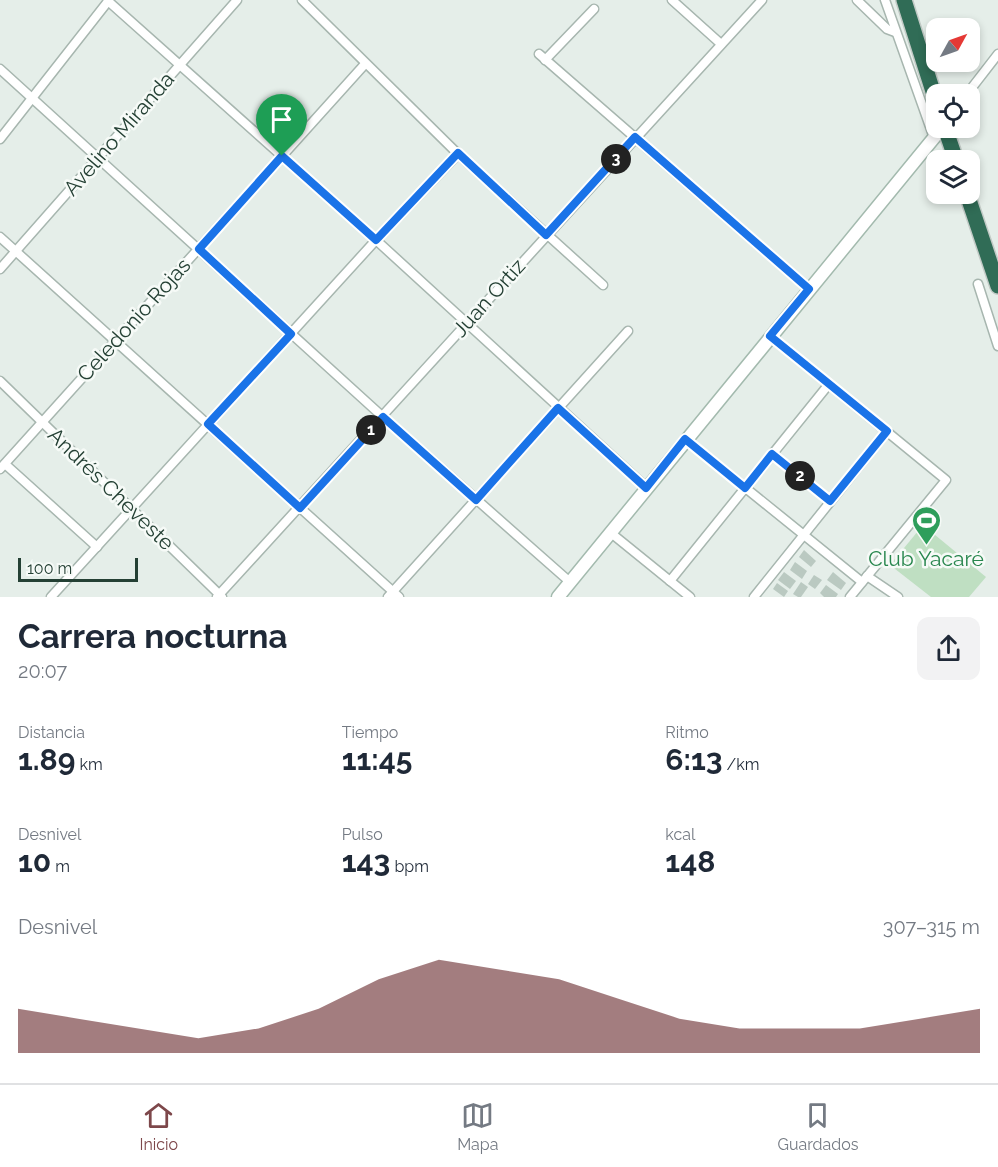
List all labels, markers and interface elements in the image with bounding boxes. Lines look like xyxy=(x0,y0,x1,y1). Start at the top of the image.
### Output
north arrow xyxy=(926,18,980,72)
map controls xyxy=(926,18,980,204)
street label: Avelino Miranda xyxy=(58,67,179,201)
button: locate xyxy=(926,84,980,138)
pin xyxy=(256,94,307,156)
icon: arrive xyxy=(265,103,298,136)
pin: 3 xyxy=(601,144,631,174)
text: 3 xyxy=(612,149,620,168)
button: layers xyxy=(926,150,980,204)
street label: Celedonio Rojas xyxy=(72,253,196,386)
street label: Juan Ortiz xyxy=(447,253,530,342)
pin: 1 xyxy=(356,415,386,445)
text: 1 xyxy=(367,420,375,439)
street label: Andrés Cheveste xyxy=(43,422,180,555)
pin: 2 xyxy=(785,461,815,491)
text: 2 xyxy=(795,466,805,485)
sports icon: Club Yacaré xyxy=(910,504,942,546)
place label: Club Yacaré xyxy=(868,546,984,571)
scale bar xyxy=(18,555,138,582)
text: 100 m xyxy=(27,559,72,578)
text: Carrera nocturna xyxy=(18,617,287,656)
button: share xyxy=(917,617,980,680)
text: 20:07 xyxy=(18,659,67,683)
text: Distancia xyxy=(18,723,85,742)
text: Tiempo xyxy=(342,723,398,742)
text: Ritmo xyxy=(665,723,709,742)
text: 1.89 xyxy=(18,742,75,777)
text: 11:45 xyxy=(342,742,412,777)
text: 6:13 xyxy=(665,742,723,777)
text: km xyxy=(75,755,103,774)
text: /km xyxy=(723,755,759,774)
text: Desnivel xyxy=(18,825,81,844)
text: Pulso xyxy=(342,825,383,844)
text: kcal xyxy=(665,825,695,844)
text: 10 xyxy=(18,844,51,879)
text: 143 xyxy=(342,844,390,879)
text: 148 xyxy=(665,844,715,879)
text: m xyxy=(51,857,70,876)
text: bpm xyxy=(390,857,429,876)
text: Desnivel xyxy=(18,915,97,939)
text: 307–315 m xyxy=(883,915,980,939)
tab: Inicio xyxy=(140,1099,178,1154)
tab: Mapa xyxy=(457,1099,498,1154)
tab: Guardados xyxy=(778,1099,858,1154)

